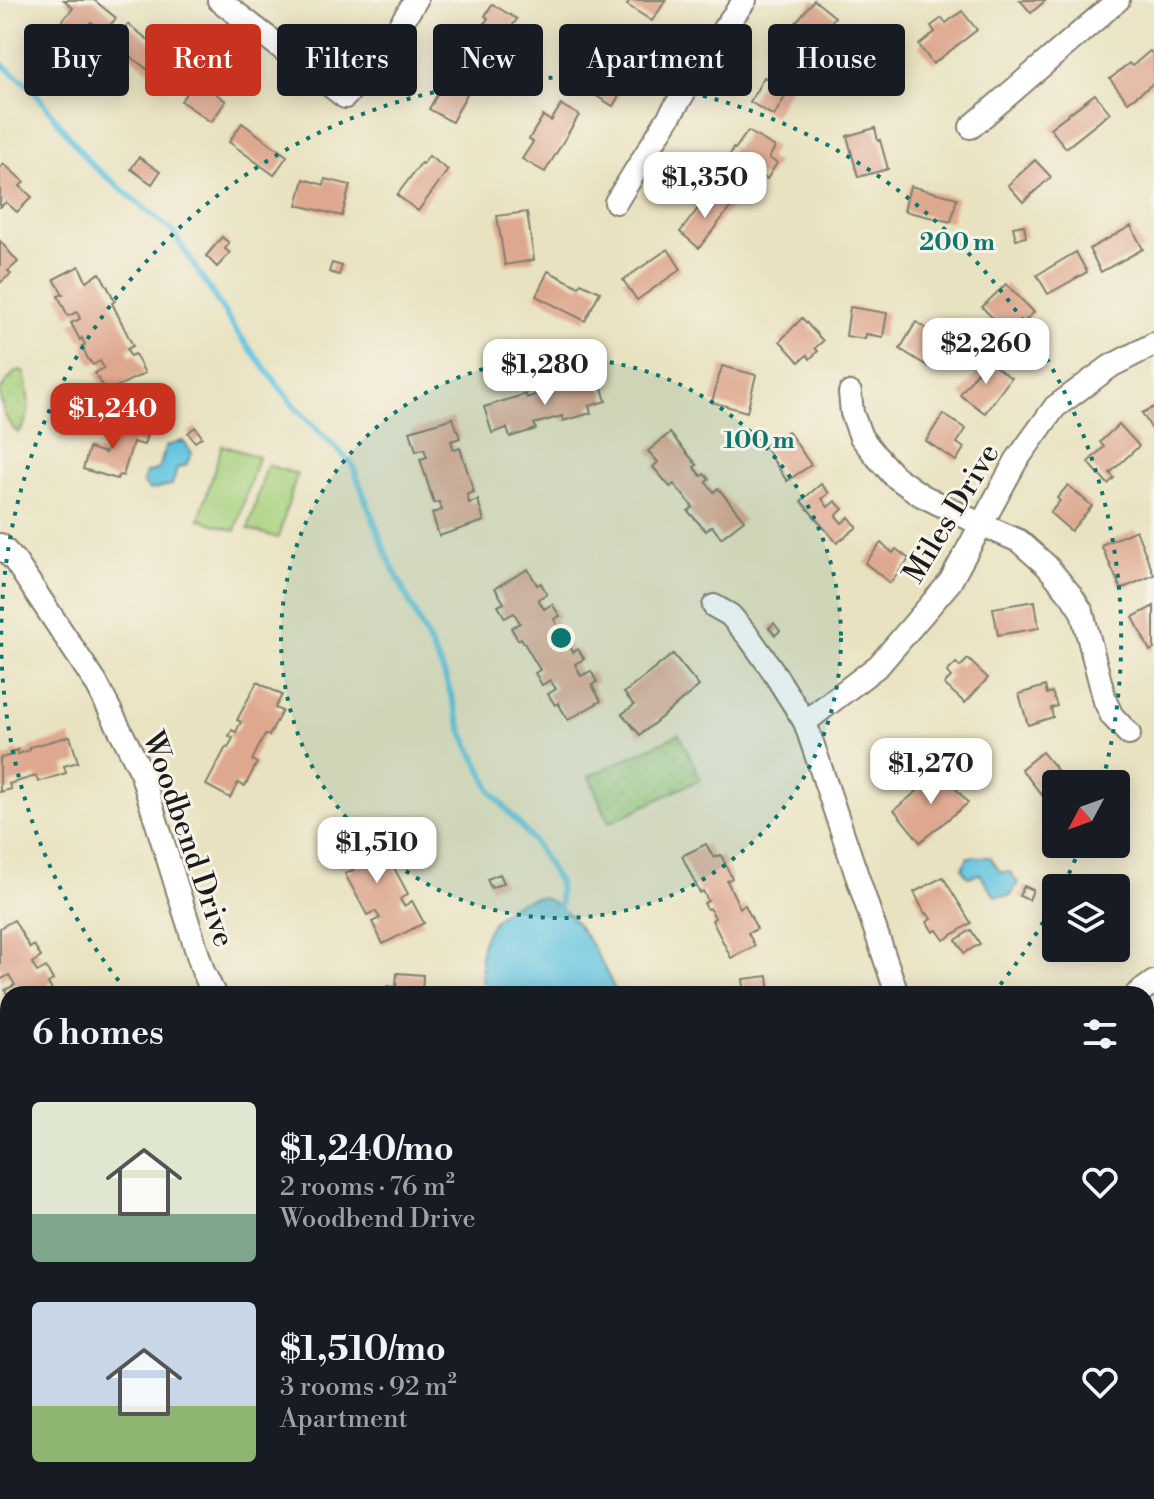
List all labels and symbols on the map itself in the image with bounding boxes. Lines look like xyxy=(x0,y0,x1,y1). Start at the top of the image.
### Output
pin: $1,350 xyxy=(640,152,770,220)
text: 200 m xyxy=(919,228,995,258)
pin: $2,260 xyxy=(921,318,1051,386)
pin: $1,280 xyxy=(480,339,610,407)
pin: $1,240 xyxy=(48,383,178,451)
text: 100 m xyxy=(723,426,795,456)
street label: Miles Drive xyxy=(895,437,1008,590)
centre of rings xyxy=(547,624,575,652)
street label: Woodbend Drive xyxy=(133,726,243,952)
pin: $1,270 xyxy=(866,738,996,806)
north arrow xyxy=(1042,770,1130,858)
pin: $1,510 xyxy=(312,817,442,885)

